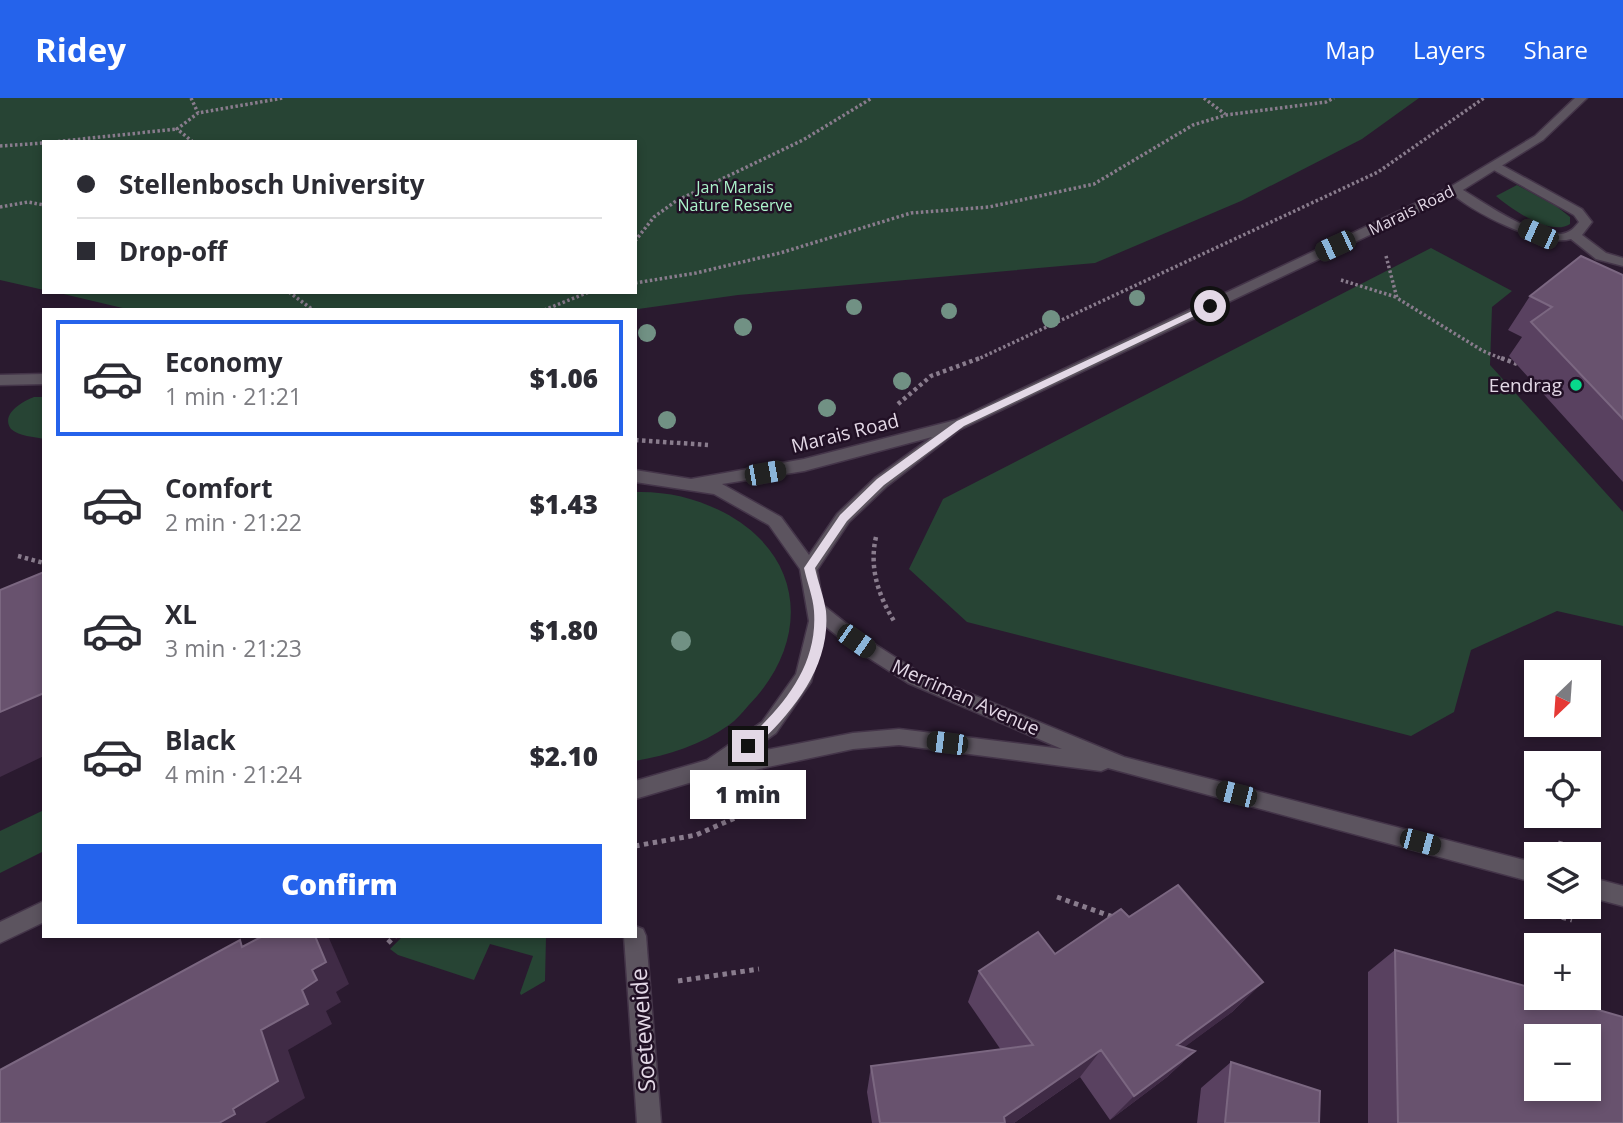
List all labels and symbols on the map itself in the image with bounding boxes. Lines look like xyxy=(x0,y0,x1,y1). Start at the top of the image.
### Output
park label: Jan Marais Nature Reserve xyxy=(677,176,793,216)
street label: Marais Road xyxy=(1365,180,1457,240)
car xyxy=(1515,216,1562,252)
car xyxy=(1312,228,1359,264)
route start xyxy=(1194,290,1226,322)
place label: Eendrag xyxy=(1489,372,1562,398)
marker: Eendrag xyxy=(1568,377,1584,393)
street label: Marais Road xyxy=(788,407,902,459)
car xyxy=(743,459,788,487)
car xyxy=(833,620,880,662)
street label: Merriman Avenue xyxy=(888,653,1044,741)
north arrow xyxy=(1524,660,1601,737)
route end xyxy=(732,730,764,762)
car xyxy=(925,730,970,756)
callout: 1 min xyxy=(690,770,806,820)
car xyxy=(1214,779,1259,809)
car xyxy=(1397,826,1444,858)
street label: Soeteweide xyxy=(622,967,662,1093)

